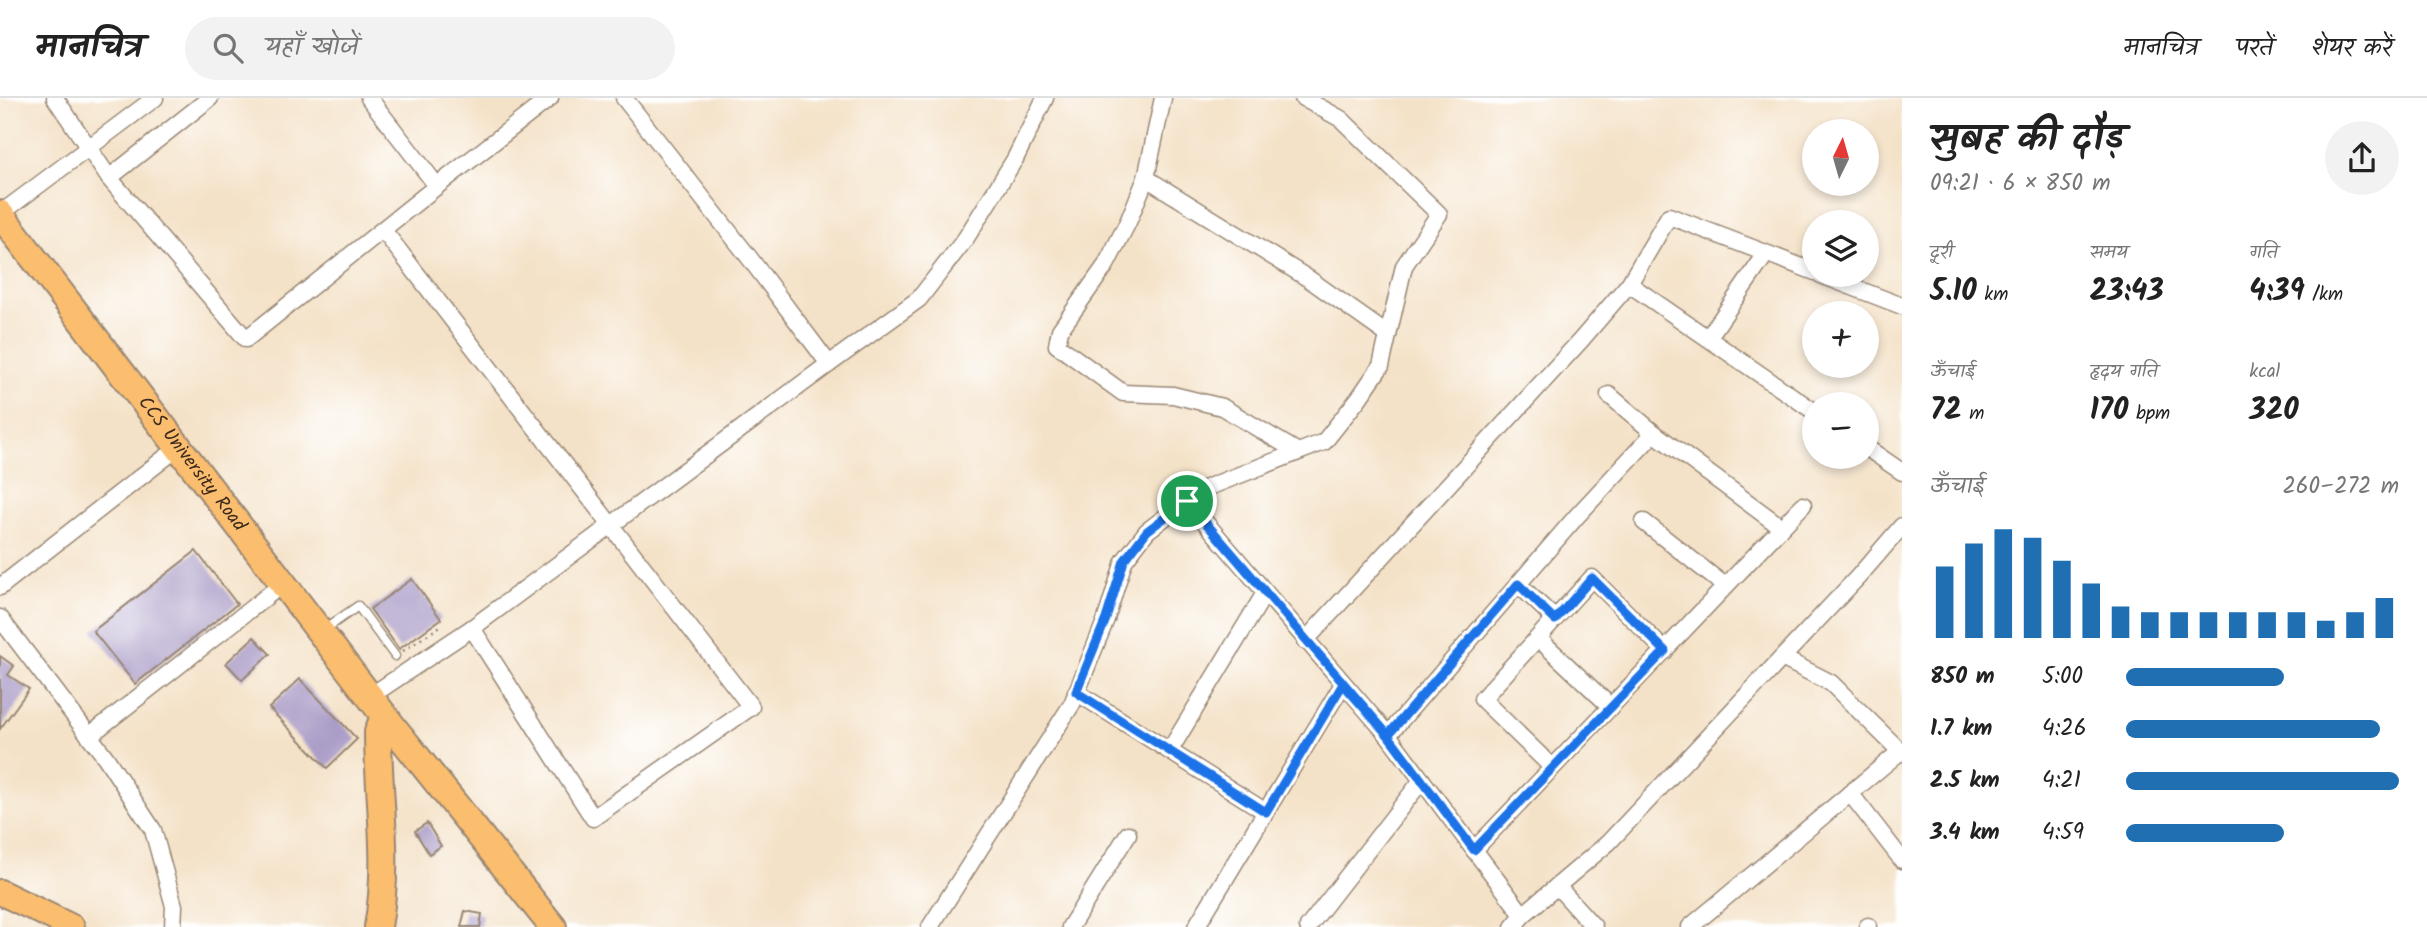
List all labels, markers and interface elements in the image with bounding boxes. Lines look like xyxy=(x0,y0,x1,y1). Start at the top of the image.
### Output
search box xyxy=(185,17,675,80)
text: मानचित्र xyxy=(35,22,143,75)
text: यहाँ खोजें xyxy=(265,27,359,69)
icon: search xyxy=(209,29,247,67)
text: मानचित्र xyxy=(2123,29,2198,68)
text: परतें xyxy=(2236,29,2273,68)
text: शेयर करें xyxy=(2311,29,2392,68)
text: सुबह की दौड़ xyxy=(1930,110,2124,170)
north arrow xyxy=(1802,119,1880,196)
map controls xyxy=(1802,119,1879,469)
button: share xyxy=(2325,121,2399,195)
text: 09:21 · 6 × 850 m xyxy=(1930,166,2111,202)
button: layers xyxy=(1802,210,1879,287)
text: दूरी xyxy=(1930,238,1953,268)
text: समय xyxy=(2090,238,2128,268)
text: गति xyxy=(2249,238,2278,268)
text: 5.10 xyxy=(1930,268,1977,316)
text: 23:43 xyxy=(2090,268,2164,316)
text: 4:39 xyxy=(2249,268,2305,316)
text: km xyxy=(1977,280,2008,310)
text: /km xyxy=(2305,280,2343,310)
button: + xyxy=(1802,301,1879,378)
text: ऊँचाई xyxy=(1930,357,1975,387)
text: हृदय गति xyxy=(2090,357,2158,387)
text: kcal xyxy=(2249,357,2280,387)
text: 72 xyxy=(1930,387,1962,435)
text: 170 xyxy=(2090,387,2128,435)
text: 320 xyxy=(2249,387,2299,435)
street label: CCS University Road xyxy=(130,390,254,539)
button: − xyxy=(1802,392,1879,469)
text: m xyxy=(1962,399,1984,429)
text: bpm xyxy=(2128,399,2170,429)
text: ऊँचाई xyxy=(1930,469,1985,505)
text: 260–272 m xyxy=(2282,469,2399,505)
pin xyxy=(1157,471,1217,531)
icon: arrive xyxy=(1168,482,1206,520)
text: 850 m xyxy=(1930,659,1995,695)
text: 5:00 xyxy=(2042,659,2083,695)
text: 1.7 km xyxy=(1930,711,1992,747)
text: 4:26 xyxy=(2042,711,2086,747)
text: 2.5 km xyxy=(1930,763,2000,799)
text: 4:21 xyxy=(2042,763,2081,799)
text: 3.4 km xyxy=(1930,815,2000,851)
text: 4:59 xyxy=(2042,815,2084,851)

